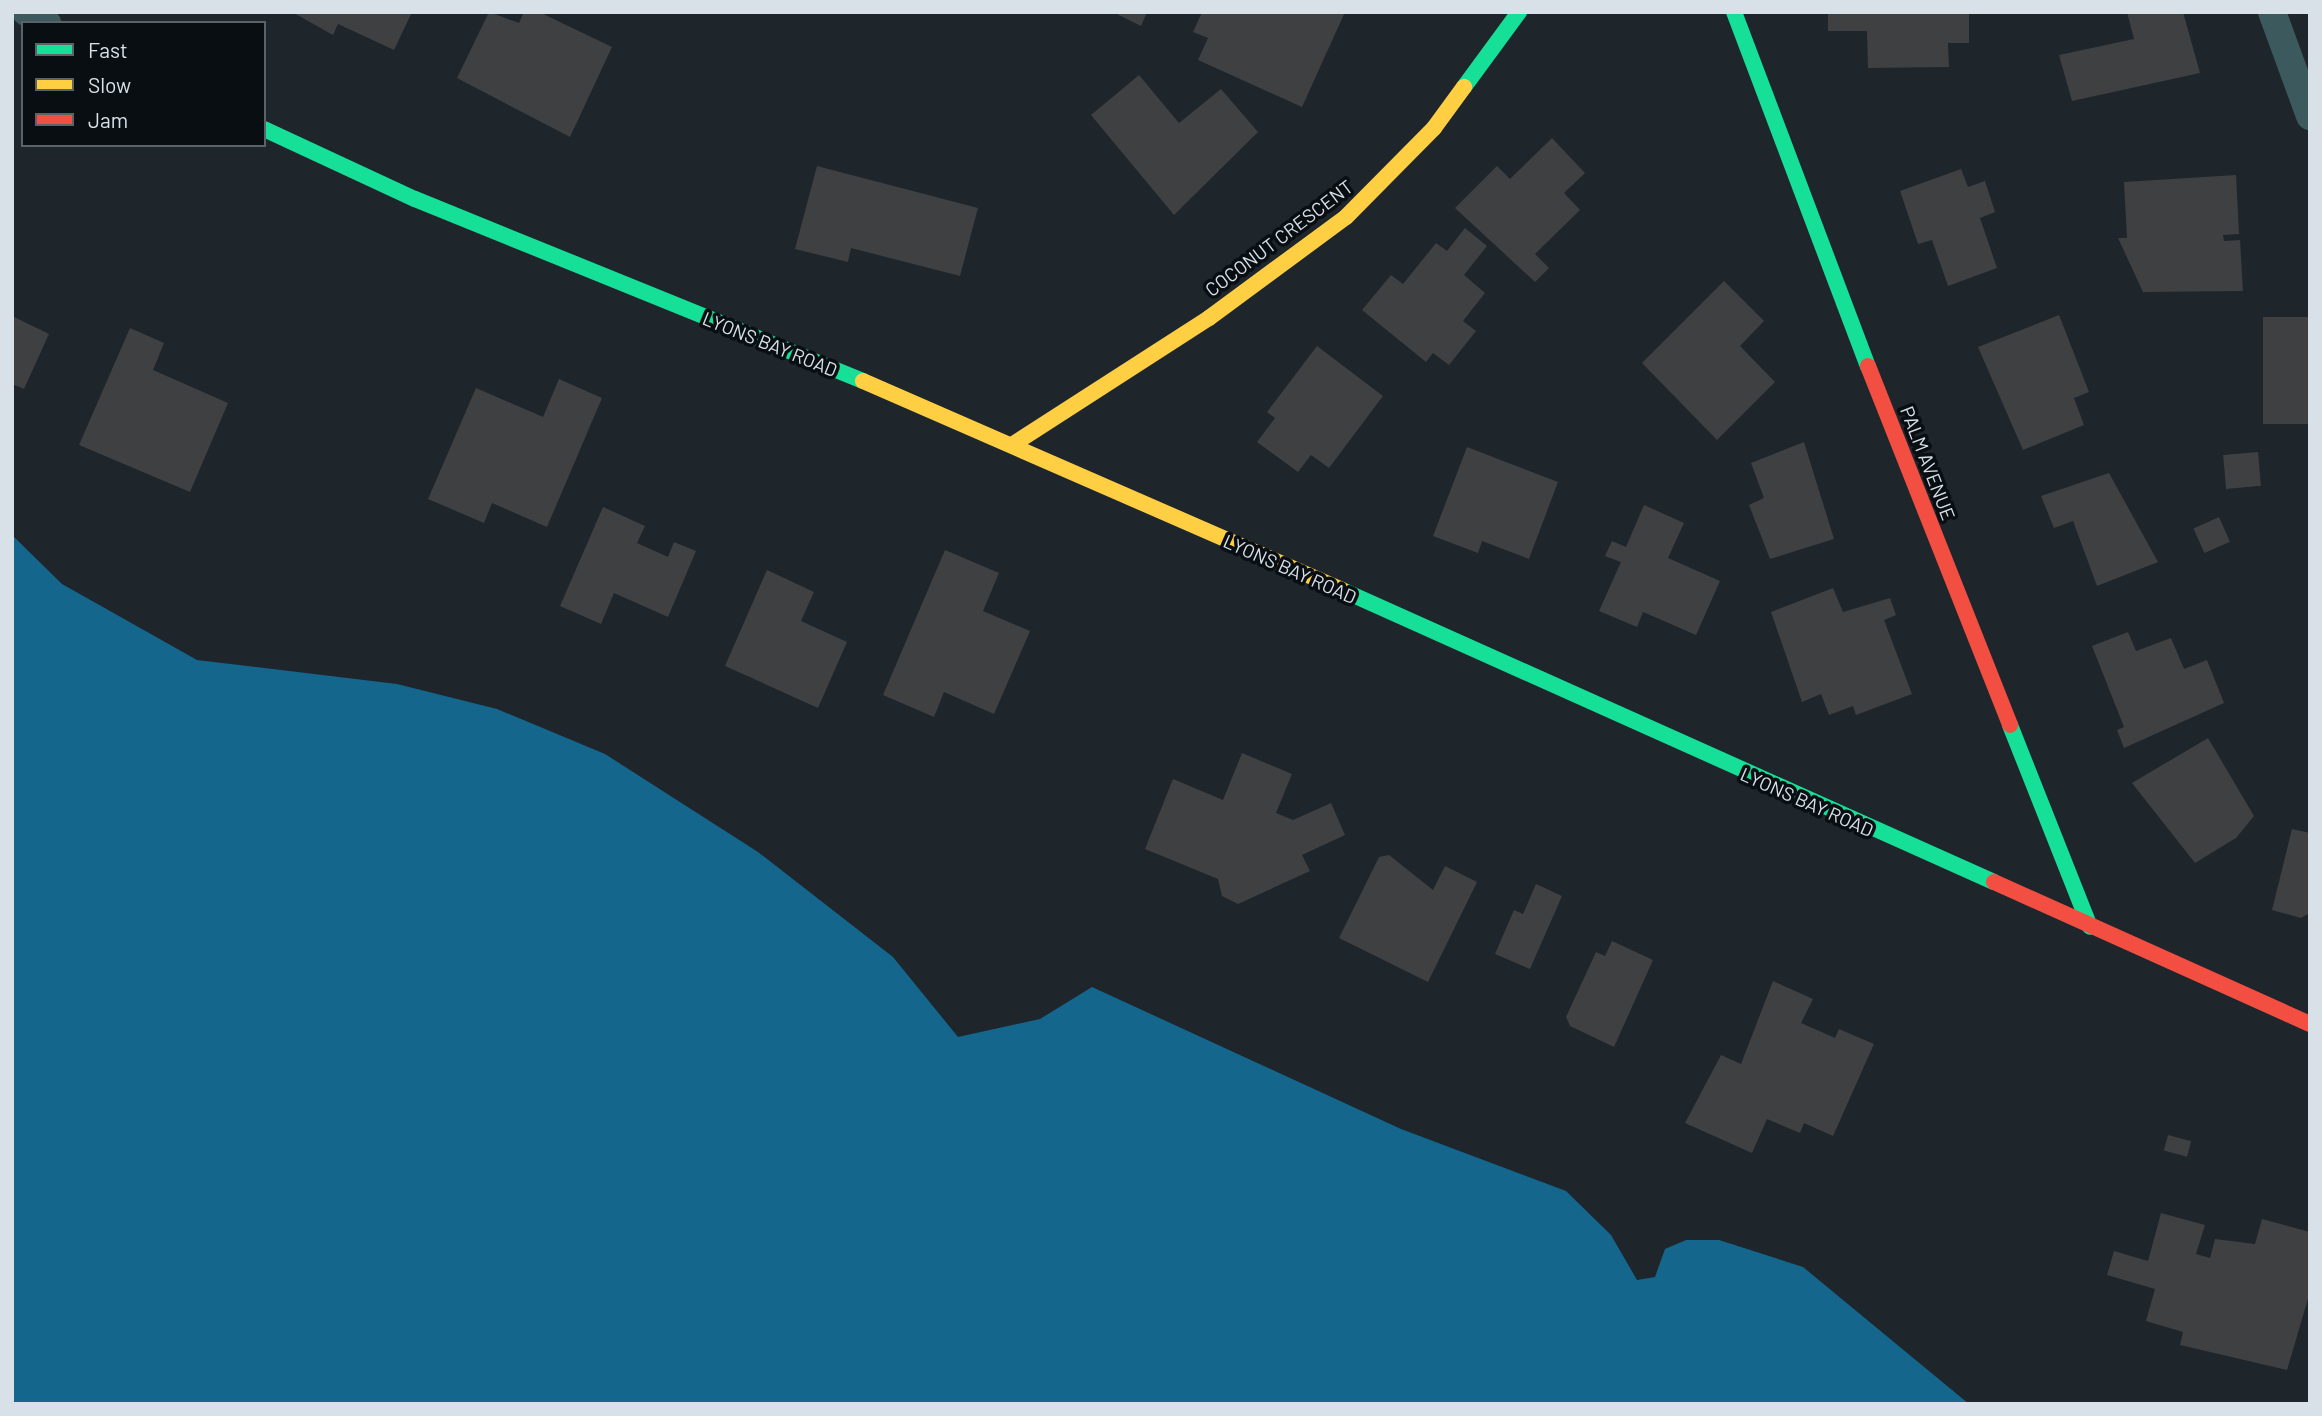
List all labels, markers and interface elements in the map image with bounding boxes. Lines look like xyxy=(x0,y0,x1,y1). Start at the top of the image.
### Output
legend xyxy=(21,21,266,147)
text: Fast xyxy=(88,37,128,62)
text: Slow xyxy=(88,72,131,97)
text: Jam xyxy=(88,107,128,132)
street label: COCONUT CRESCENT xyxy=(1201,175,1357,301)
street label: LYONS BAY ROAD xyxy=(699,307,841,381)
street label: PALM AVENUE xyxy=(1896,403,1960,523)
street label: LYONS BAY ROAD xyxy=(1220,529,1360,609)
street label: LYONS BAY ROAD xyxy=(1737,762,1877,842)

